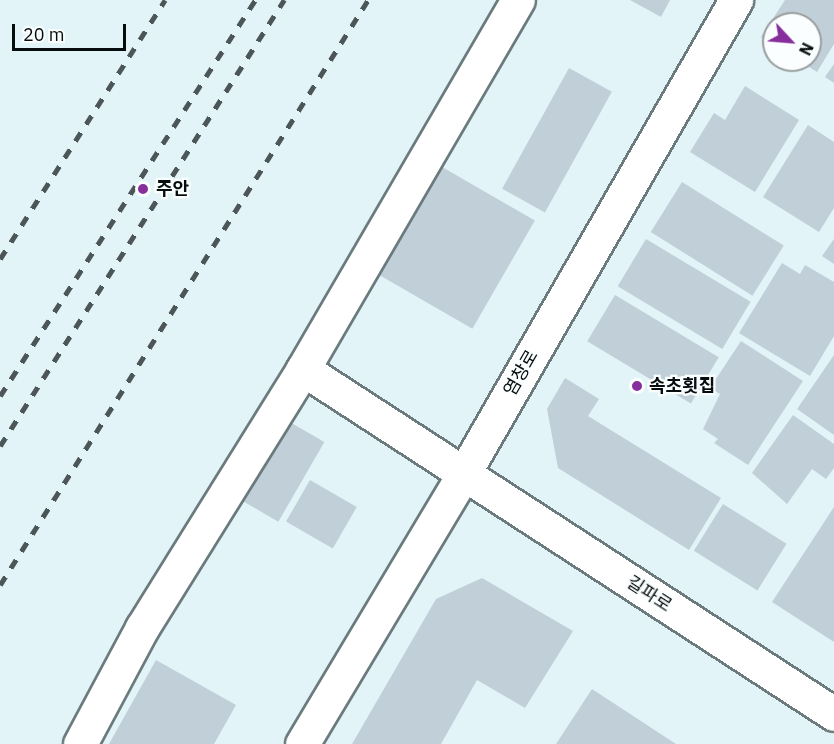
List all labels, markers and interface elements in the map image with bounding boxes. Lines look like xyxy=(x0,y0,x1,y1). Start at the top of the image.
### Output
scale bar xyxy=(15,12,129,50)
north arrow xyxy=(762,12,822,72)
text: 20 m xyxy=(23,23,65,46)
text: N xyxy=(795,39,818,59)
place label: 주안 xyxy=(156,178,189,200)
marker: 주안 xyxy=(134,180,152,198)
street label: 염창로 xyxy=(499,346,543,400)
place label: 속초횟집 xyxy=(649,375,715,397)
marker: 속초횟집 xyxy=(630,379,644,393)
street label: 길파로 xyxy=(622,571,676,617)

